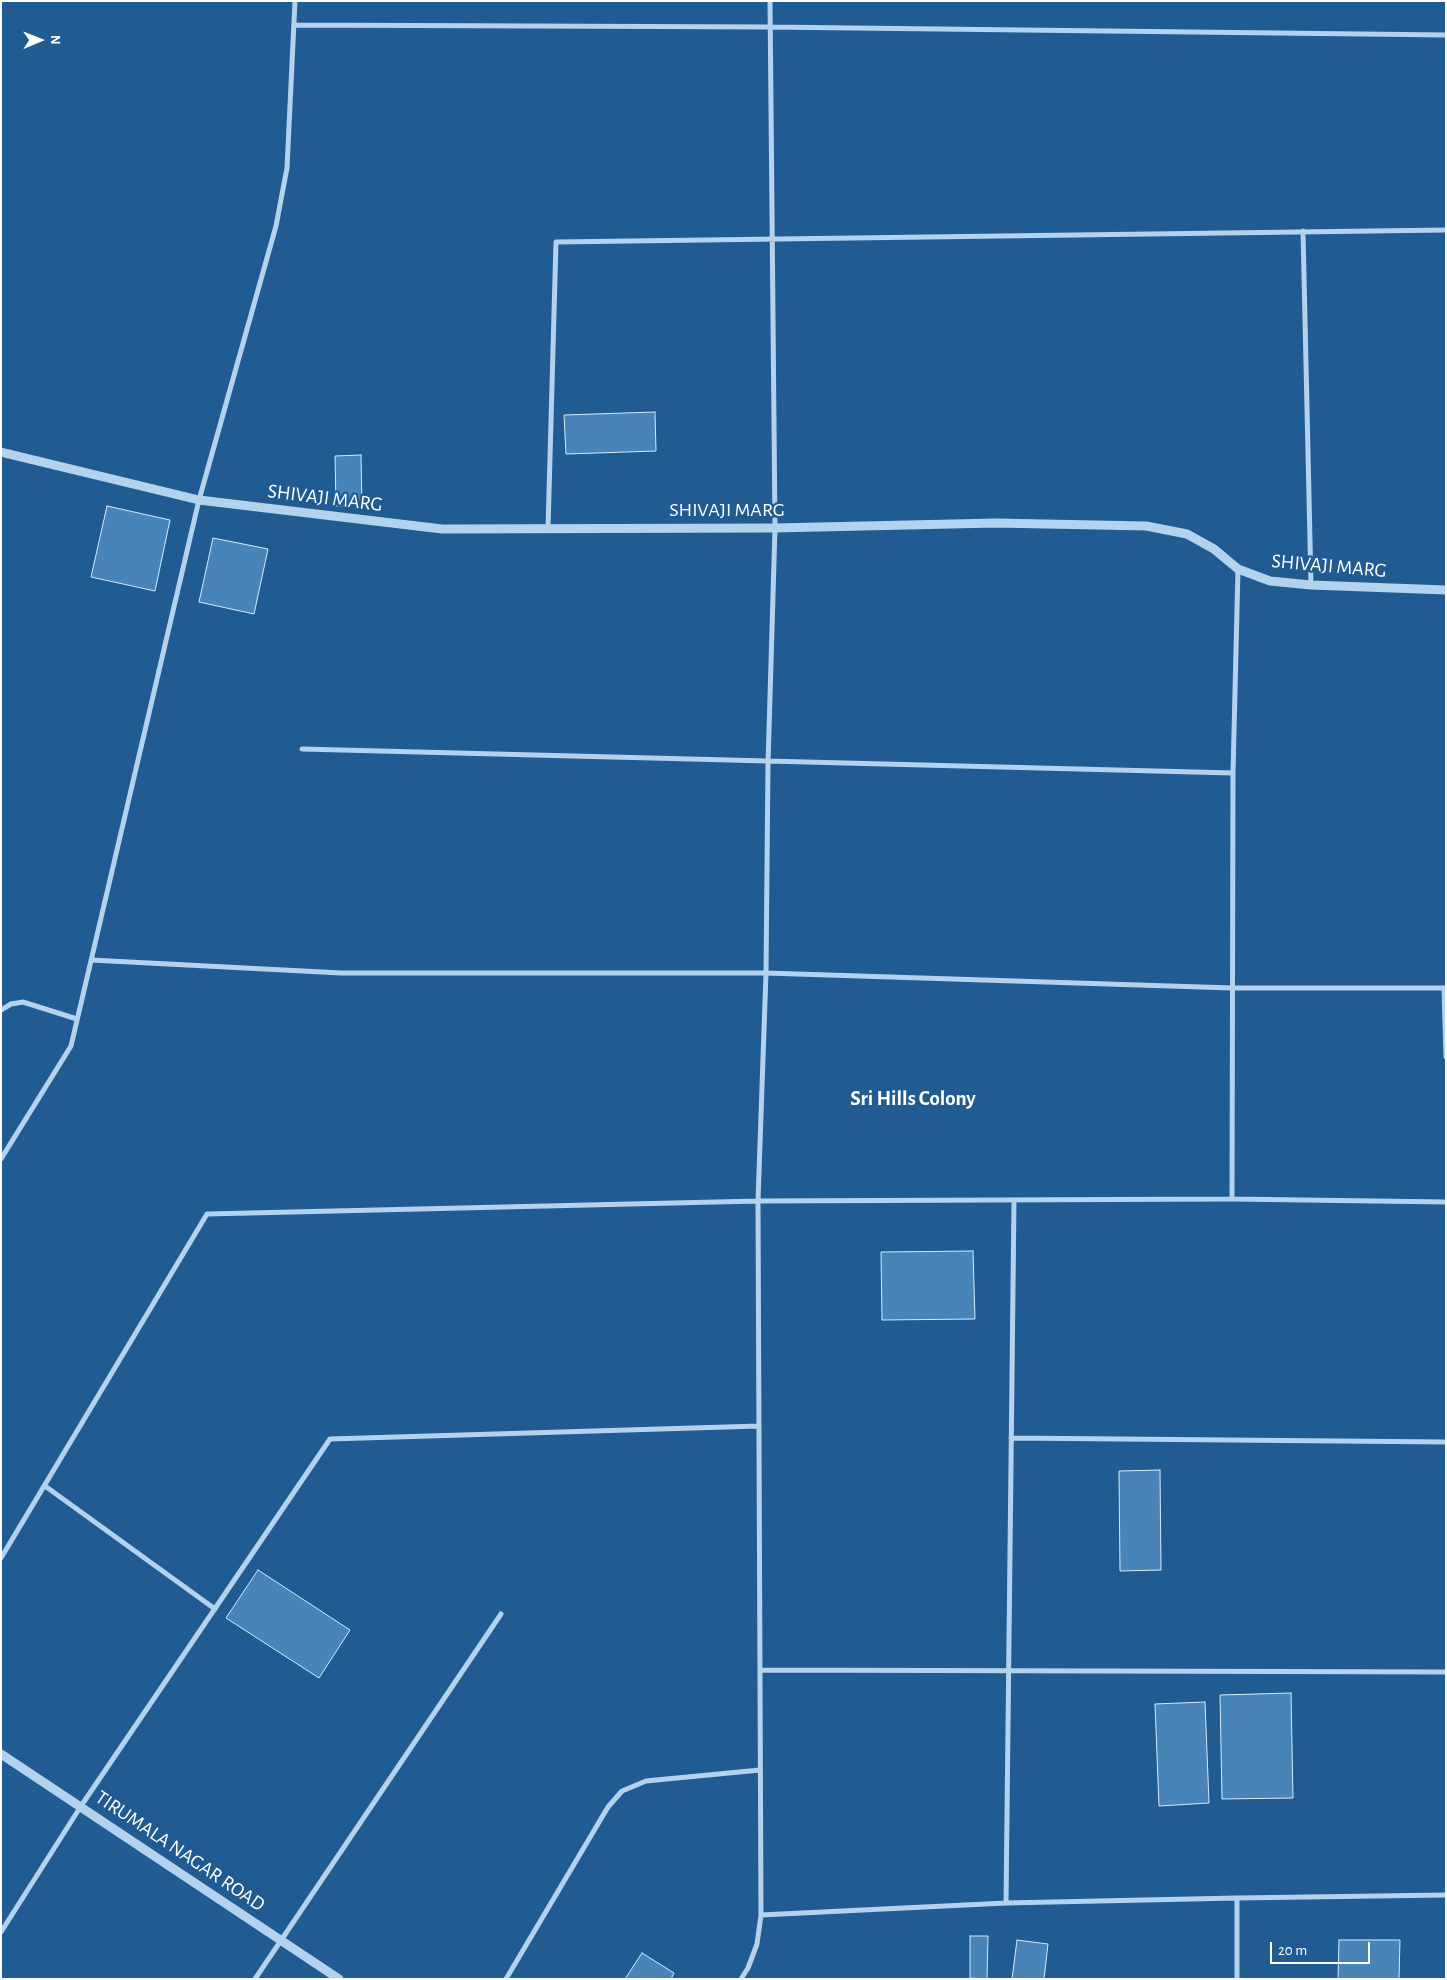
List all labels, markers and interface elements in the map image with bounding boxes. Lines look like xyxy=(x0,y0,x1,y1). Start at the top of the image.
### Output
north arrow xyxy=(15,15,65,65)
text: N xyxy=(48,35,62,45)
street label: SHIVAJI MARG xyxy=(266,479,384,517)
street label: SHIVAJI MARG xyxy=(669,498,785,522)
street label: SHIVAJI MARG xyxy=(1270,549,1388,583)
district label: Sri Hills Colony xyxy=(850,1086,976,1112)
street label: TIRUMALA NAGAR ROAD xyxy=(91,1785,269,1917)
scale bar xyxy=(1272,1932,1372,1964)
text: 20 m xyxy=(1278,1943,1307,1958)

